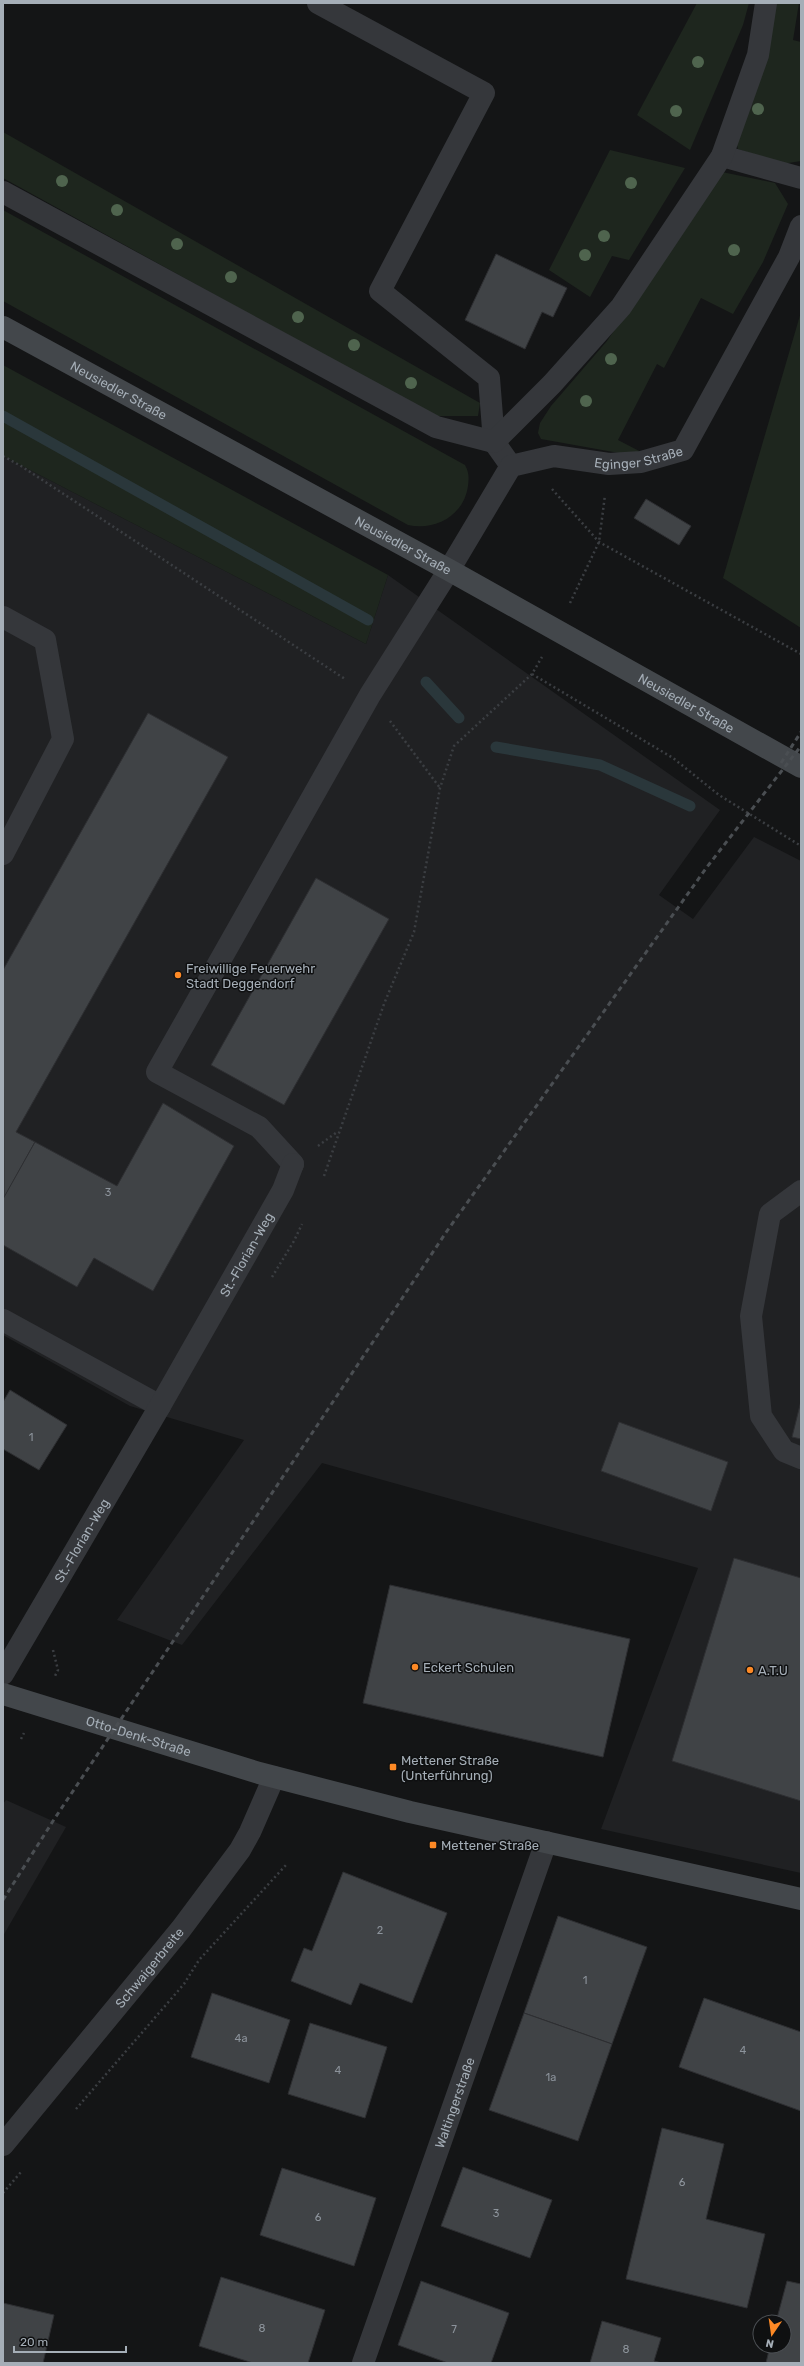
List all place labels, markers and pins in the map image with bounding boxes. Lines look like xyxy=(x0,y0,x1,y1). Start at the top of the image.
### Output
place label: Freiwillige Feuerwehr Stadt Deggendorf xyxy=(186,961,315,992)
marker: Freiwillige Feuerwehr Stadt Deggendorf xyxy=(173,970,183,980)
place label: Eckert Schulen xyxy=(423,1660,514,1675)
marker: Eckert Schulen xyxy=(410,1662,420,1672)
place label: A.T.U xyxy=(758,1663,788,1678)
marker: A.T.U xyxy=(745,1665,755,1675)
place label: Mettener Straße (Unterführung) xyxy=(401,1753,499,1784)
marker: Mettener Straße (Unterführung) xyxy=(388,1762,398,1772)
place label: Mettener Straße xyxy=(441,1838,539,1853)
marker: Mettener Straße xyxy=(428,1840,438,1850)

